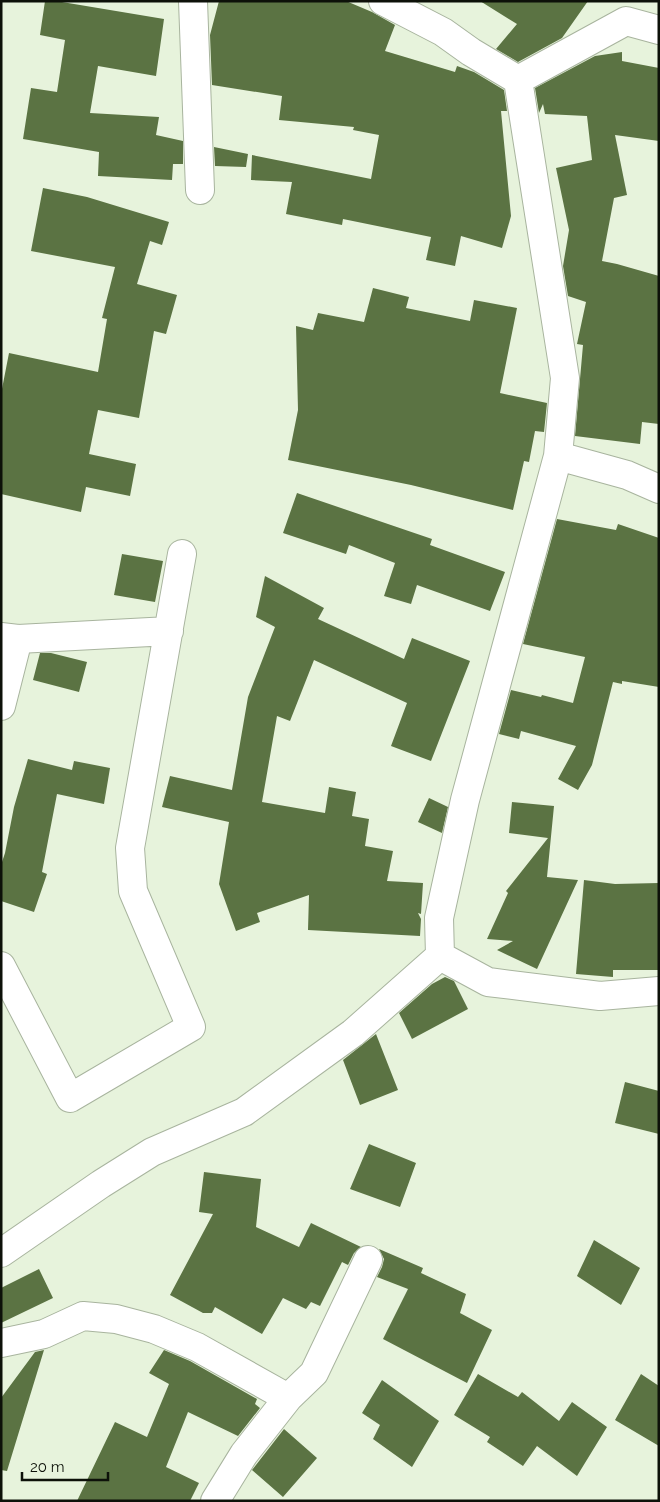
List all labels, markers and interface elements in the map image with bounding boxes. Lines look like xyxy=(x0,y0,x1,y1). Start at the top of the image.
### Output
scale bar xyxy=(22,1450,109,1482)
text: 20 m xyxy=(30,1458,65,1476)

